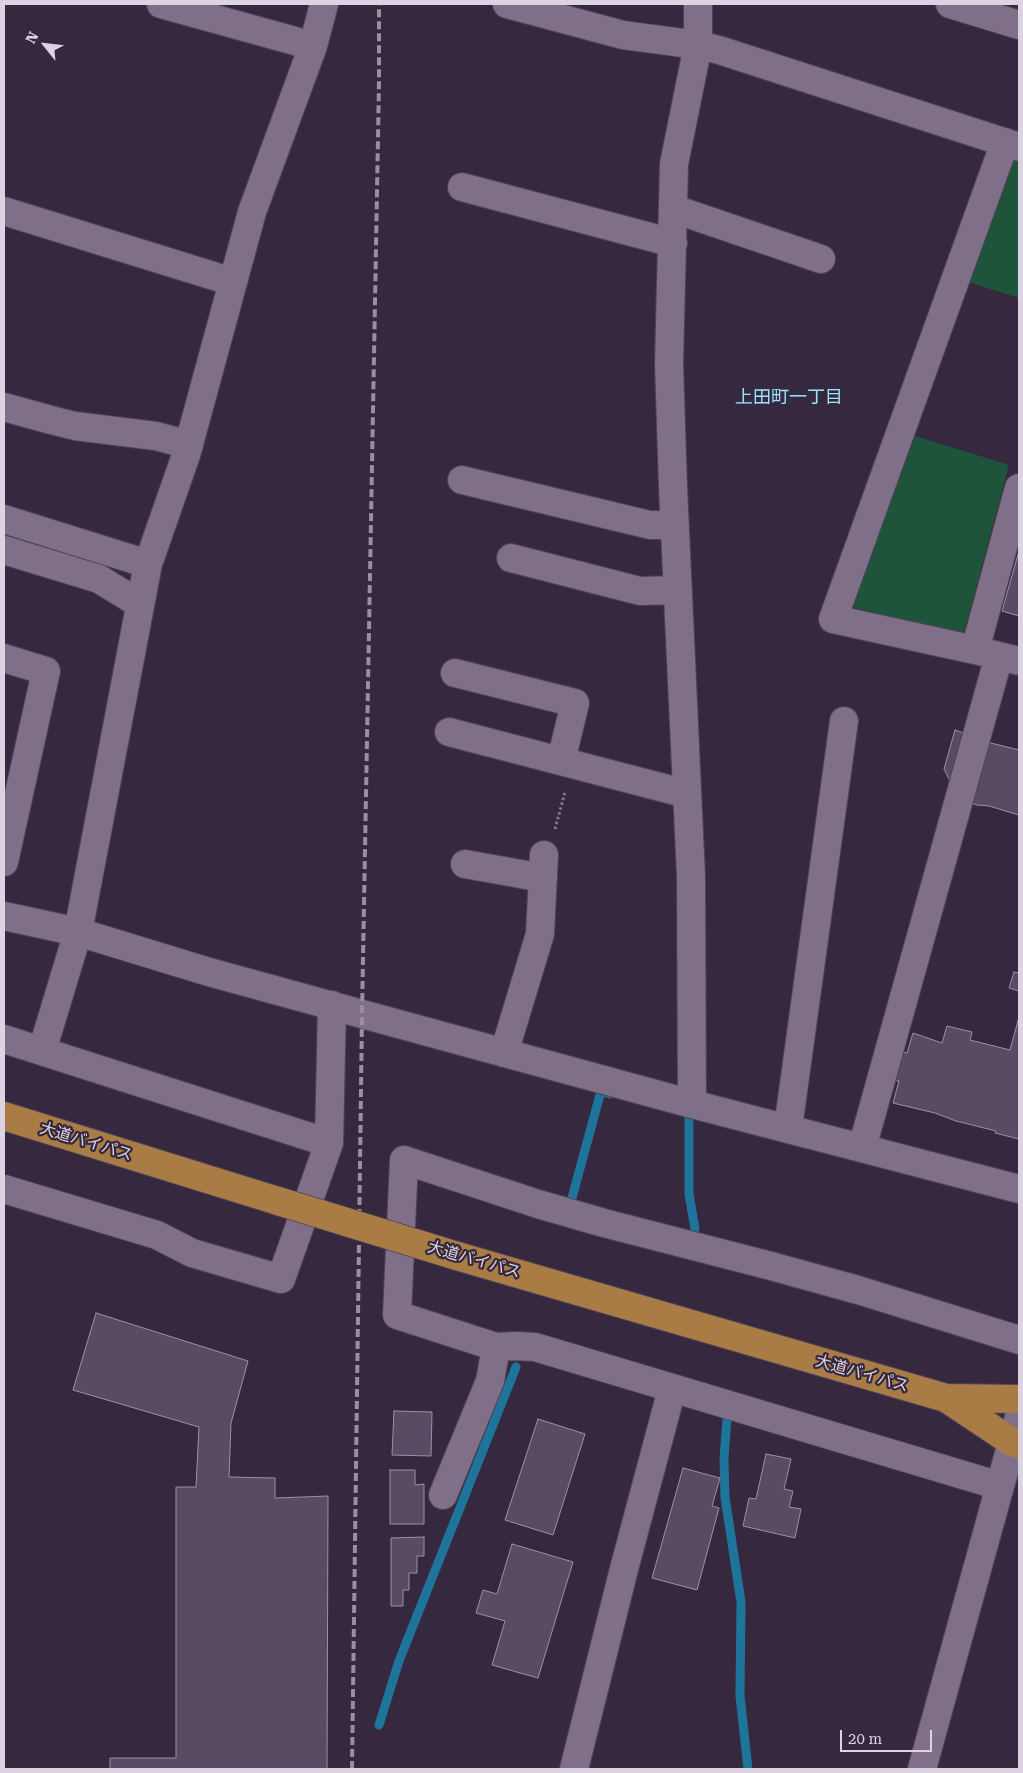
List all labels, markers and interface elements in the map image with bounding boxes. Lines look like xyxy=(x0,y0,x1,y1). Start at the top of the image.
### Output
north arrow xyxy=(20,20,70,70)
text: N xyxy=(22,29,41,46)
district label: 上田町一丁目 xyxy=(735,387,843,409)
street label: 大道バイパス xyxy=(37,1119,135,1165)
street label: 大道バイパス xyxy=(425,1238,523,1282)
street label: 大道バイパス xyxy=(813,1352,911,1396)
scale bar xyxy=(843,1720,936,1752)
text: 20 m xyxy=(848,1730,882,1748)

